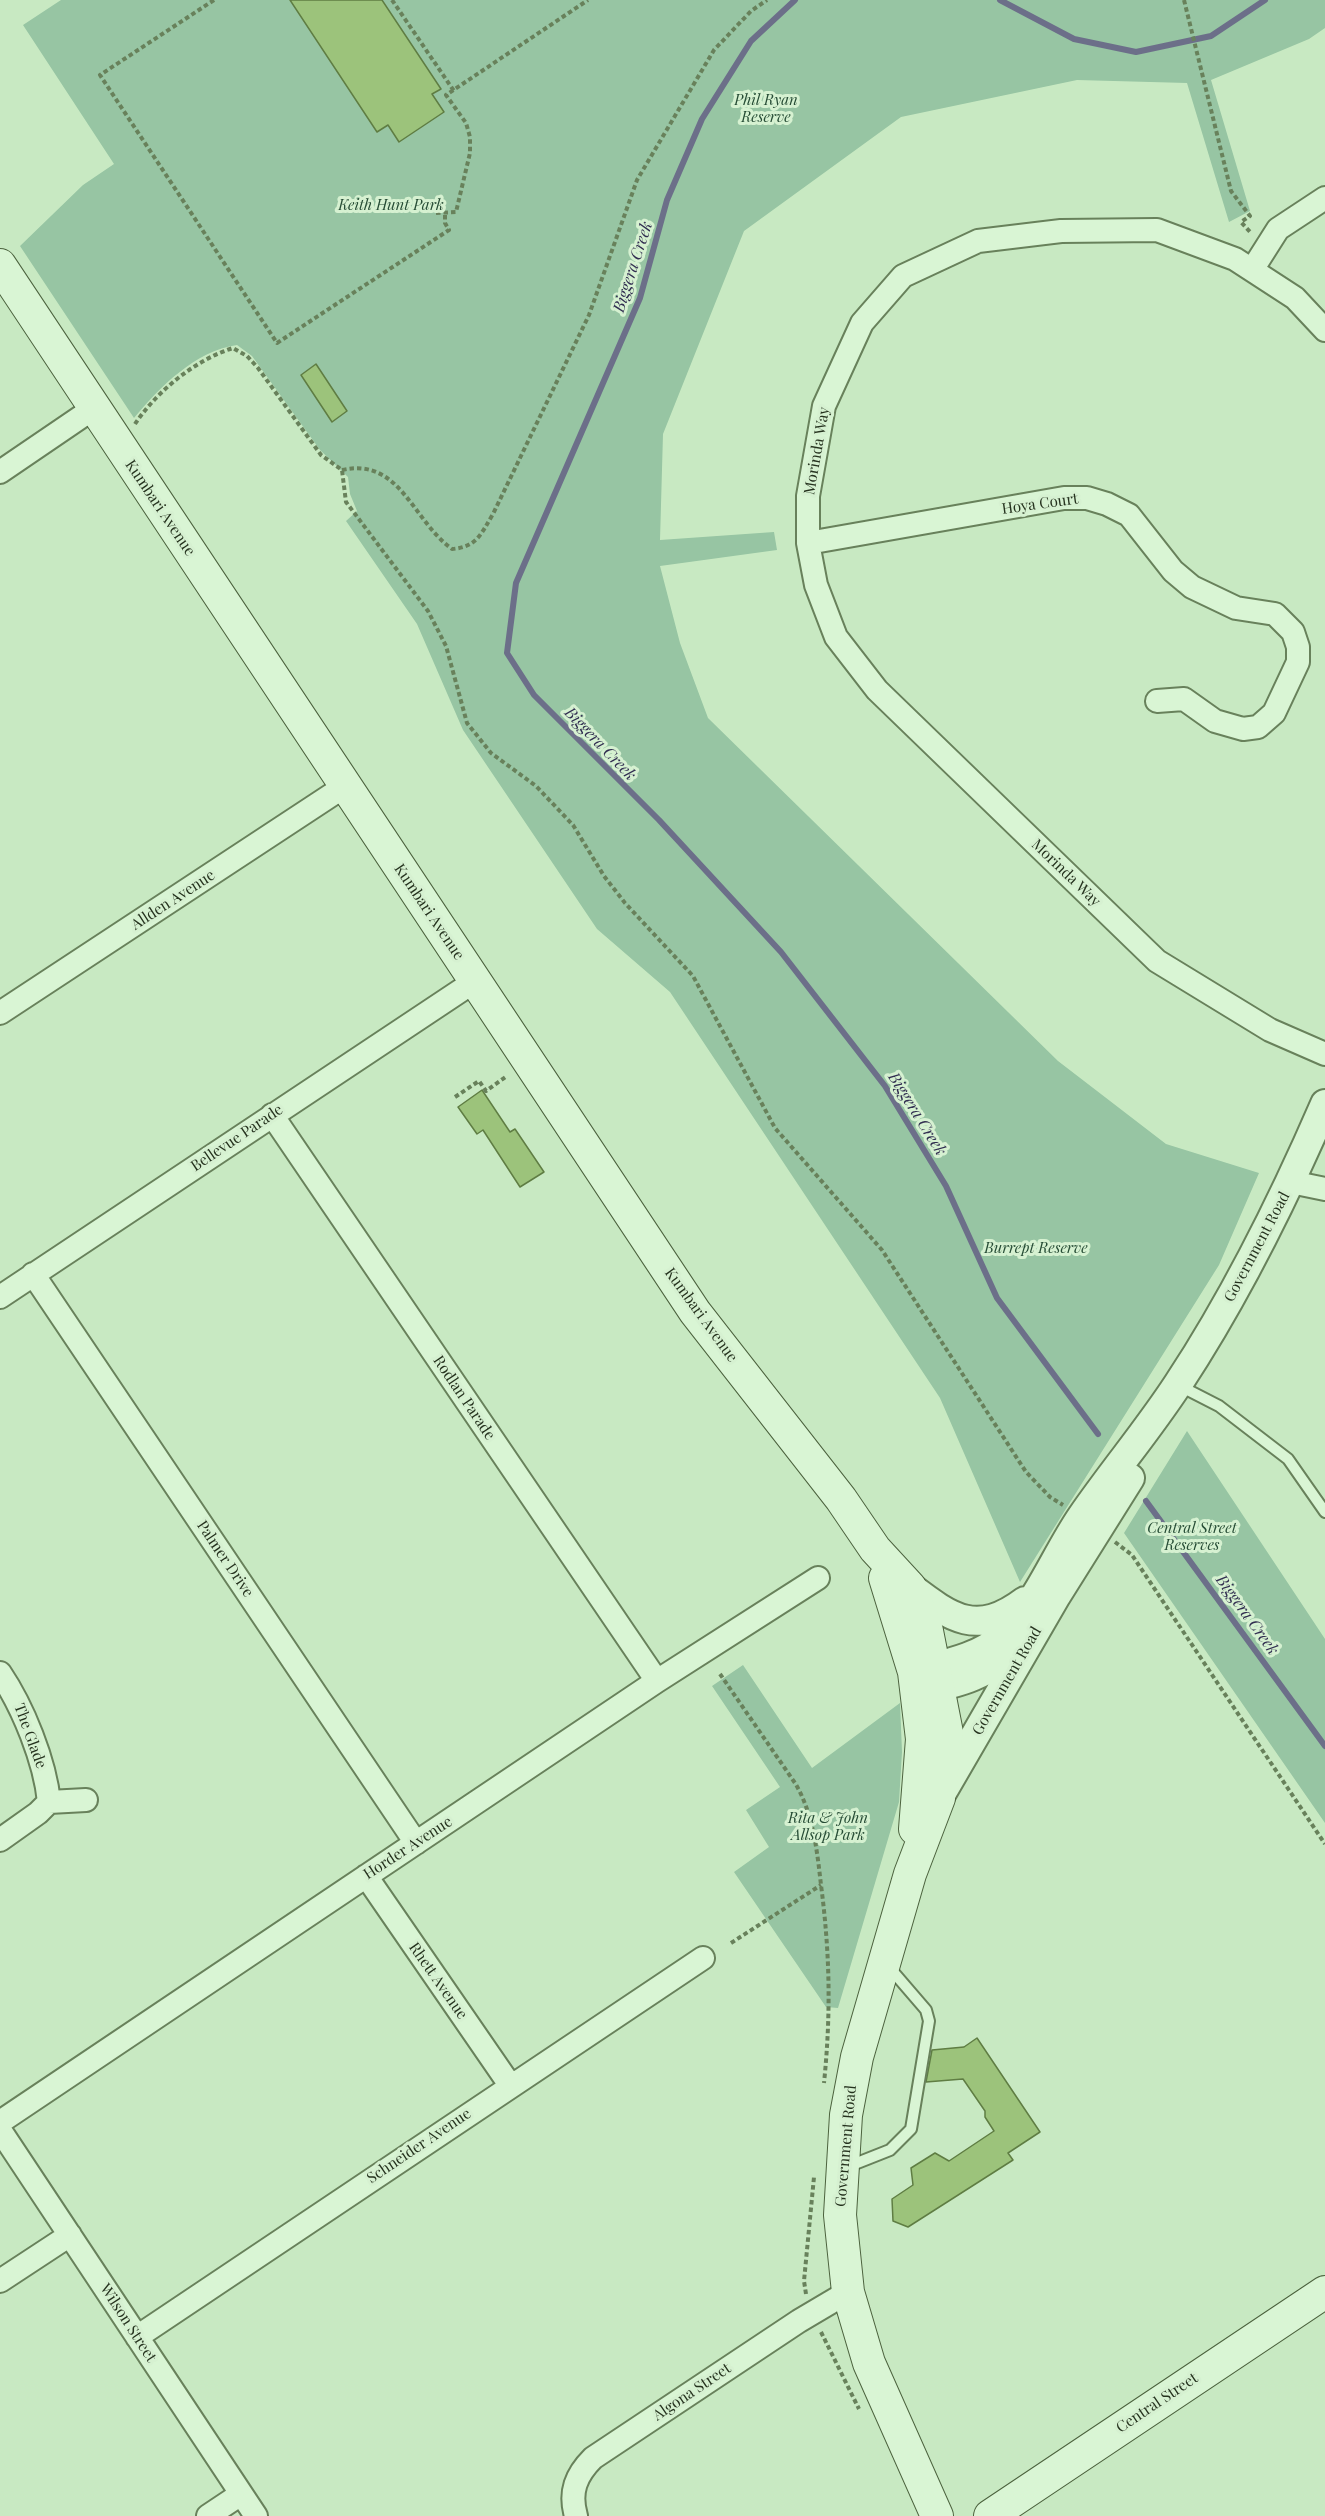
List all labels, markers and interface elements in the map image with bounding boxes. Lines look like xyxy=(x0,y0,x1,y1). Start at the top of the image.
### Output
park label: Phil Ryan Reserve xyxy=(734,91,798,126)
park label: Keith Hunt Park xyxy=(338,196,444,214)
water label: Biggera Creek xyxy=(609,219,657,315)
street label: Morinda Way xyxy=(800,406,834,496)
street label: Kumbari Avenue xyxy=(121,457,199,559)
street label: Hoya Court xyxy=(1001,490,1079,518)
water label: Biggera Creek xyxy=(560,703,640,785)
street label: Morinda Way xyxy=(1028,836,1104,910)
street label: Kumbari Avenue xyxy=(390,861,468,963)
street label: Allden Avenue xyxy=(128,866,218,934)
water label: Biggera Creek xyxy=(884,1069,950,1159)
street label: Bellevue Parade xyxy=(188,1101,286,1175)
street label: Government Road xyxy=(1220,1189,1294,1305)
park label: Burrept Reserve xyxy=(984,1239,1088,1257)
street label: Kumbari Avenue xyxy=(661,1264,741,1366)
street label: Rodlan Parade xyxy=(429,1352,499,1444)
street label: Palmer Drive xyxy=(193,1517,257,1601)
park label: Central Street Reserves xyxy=(1147,1519,1237,1554)
water label: Biggera Creek xyxy=(1212,1571,1282,1659)
street label: Government Road xyxy=(969,1624,1045,1738)
street label: The Glade xyxy=(10,1701,50,1771)
park label: Rita & John Allsop Park xyxy=(788,1809,868,1844)
street label: Horder Avenue xyxy=(360,1813,456,1883)
street label: Rhett Avenue xyxy=(405,1939,471,2023)
street label: Government Road xyxy=(832,2084,860,2208)
street label: Schneider Avenue xyxy=(364,2105,474,2187)
street label: Wilson Street xyxy=(96,2280,160,2366)
street label: Algona Street xyxy=(650,2359,734,2425)
street label: Central Street xyxy=(1113,2369,1201,2437)

